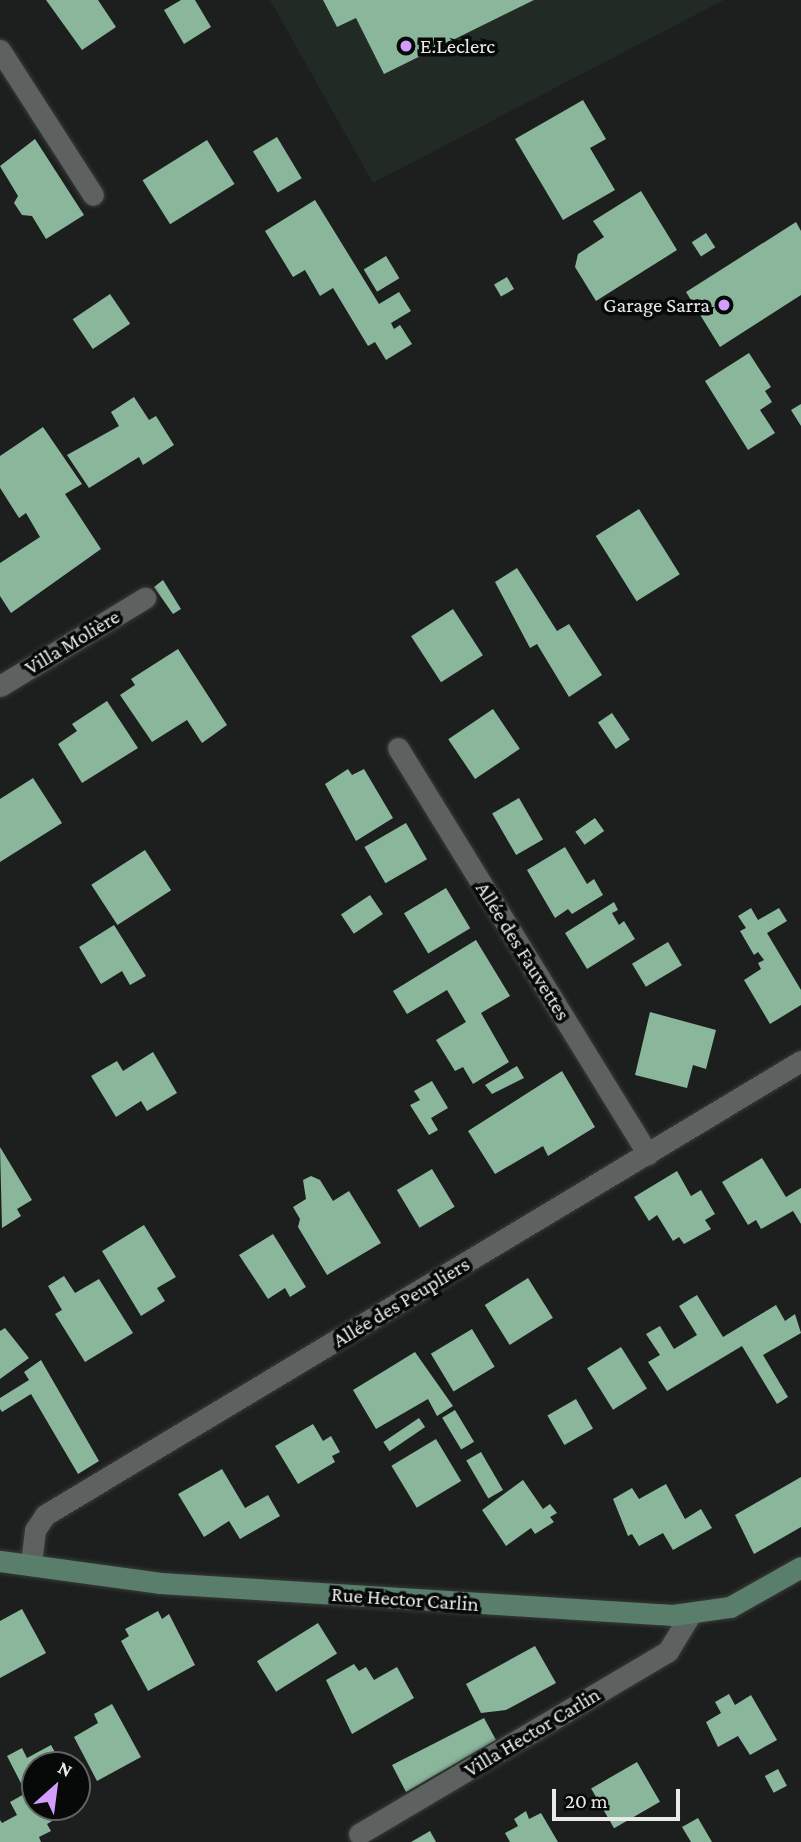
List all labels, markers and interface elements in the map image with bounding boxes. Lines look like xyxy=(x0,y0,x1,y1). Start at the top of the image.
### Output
place label: E.Leclerc xyxy=(420,33,495,59)
marker: E.Leclerc xyxy=(398,38,414,54)
place label: Garage Sarra xyxy=(603,292,710,318)
marker: Garage Sarra xyxy=(716,297,732,313)
street label: Villa Molière xyxy=(20,604,124,680)
street label: Allée des Fauvettes xyxy=(470,877,576,1025)
street label: Allée des Peupliers xyxy=(328,1251,474,1353)
street label: Rue Hector Carlin xyxy=(330,1581,480,1617)
street label: Villa Hector Carlin xyxy=(460,1682,604,1782)
north arrow xyxy=(21,1751,91,1821)
text: N xyxy=(54,1756,76,1781)
scale bar xyxy=(556,1776,684,1820)
text: 20 m xyxy=(565,1789,608,1813)

